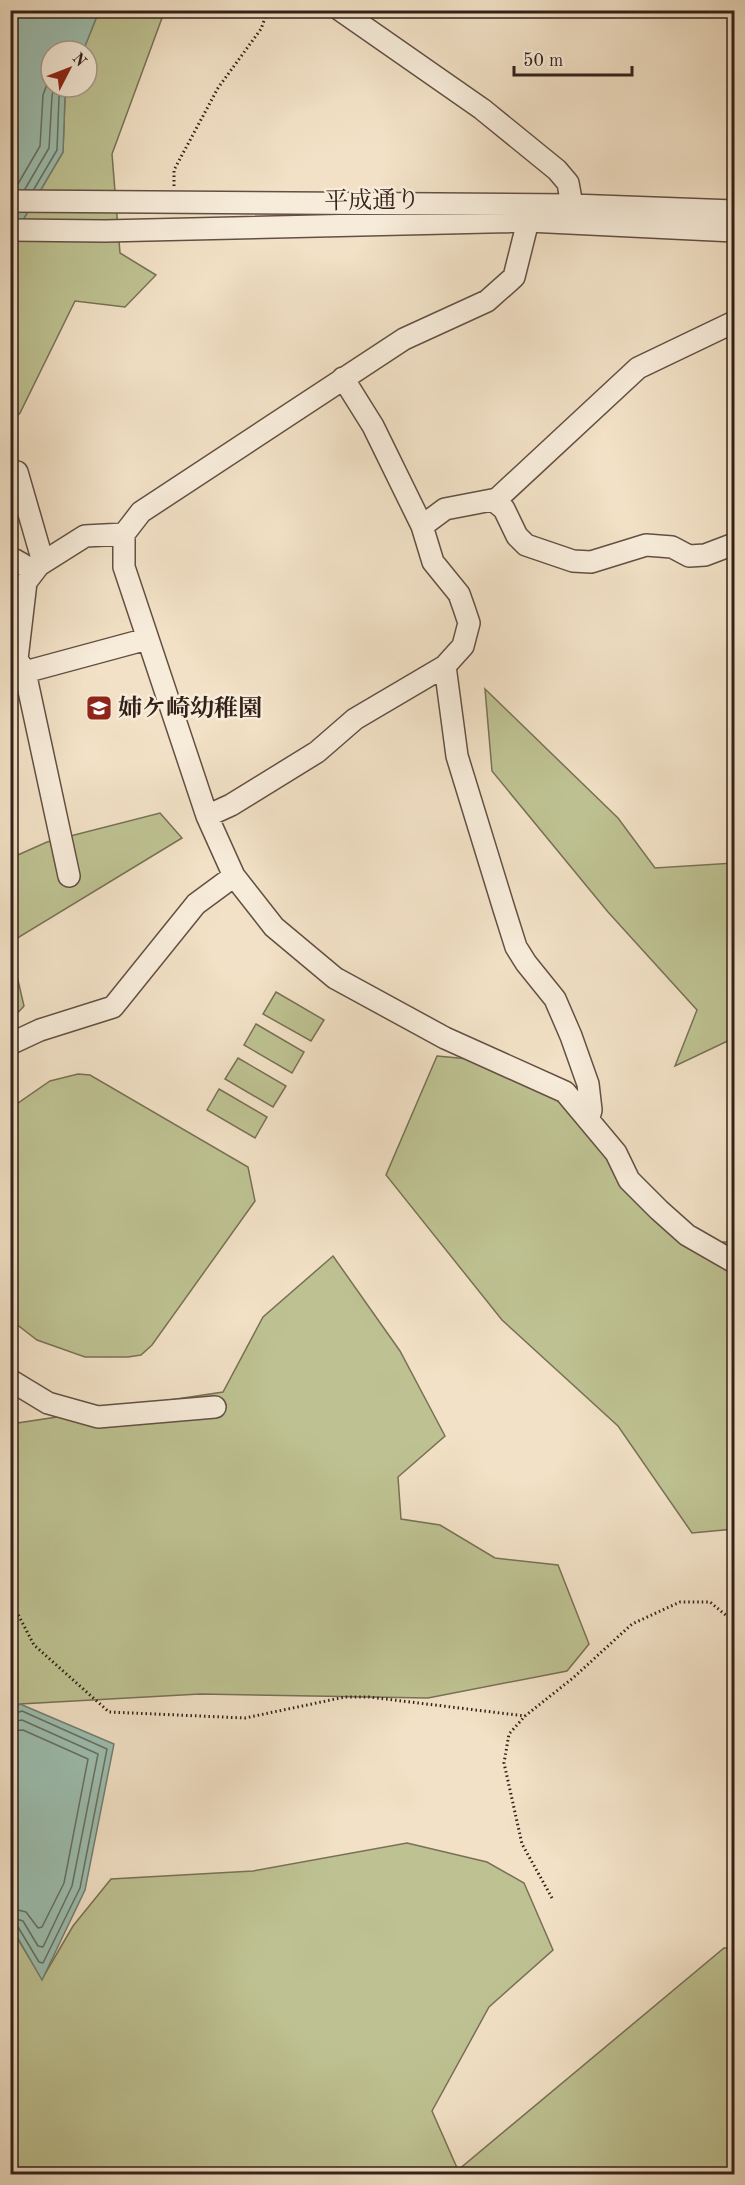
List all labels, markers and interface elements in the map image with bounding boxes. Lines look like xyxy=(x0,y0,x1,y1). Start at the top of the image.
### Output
north arrow xyxy=(39,39,99,99)
scale bar xyxy=(514,39,632,77)
text: N xyxy=(69,50,89,71)
text: 50 m xyxy=(523,52,563,70)
street label: 平成通り xyxy=(324,186,420,215)
school or university icon: 姉ケ崎幼稚園 xyxy=(84,693,114,723)
place label: 姉ケ崎幼稚園 xyxy=(118,695,262,722)

